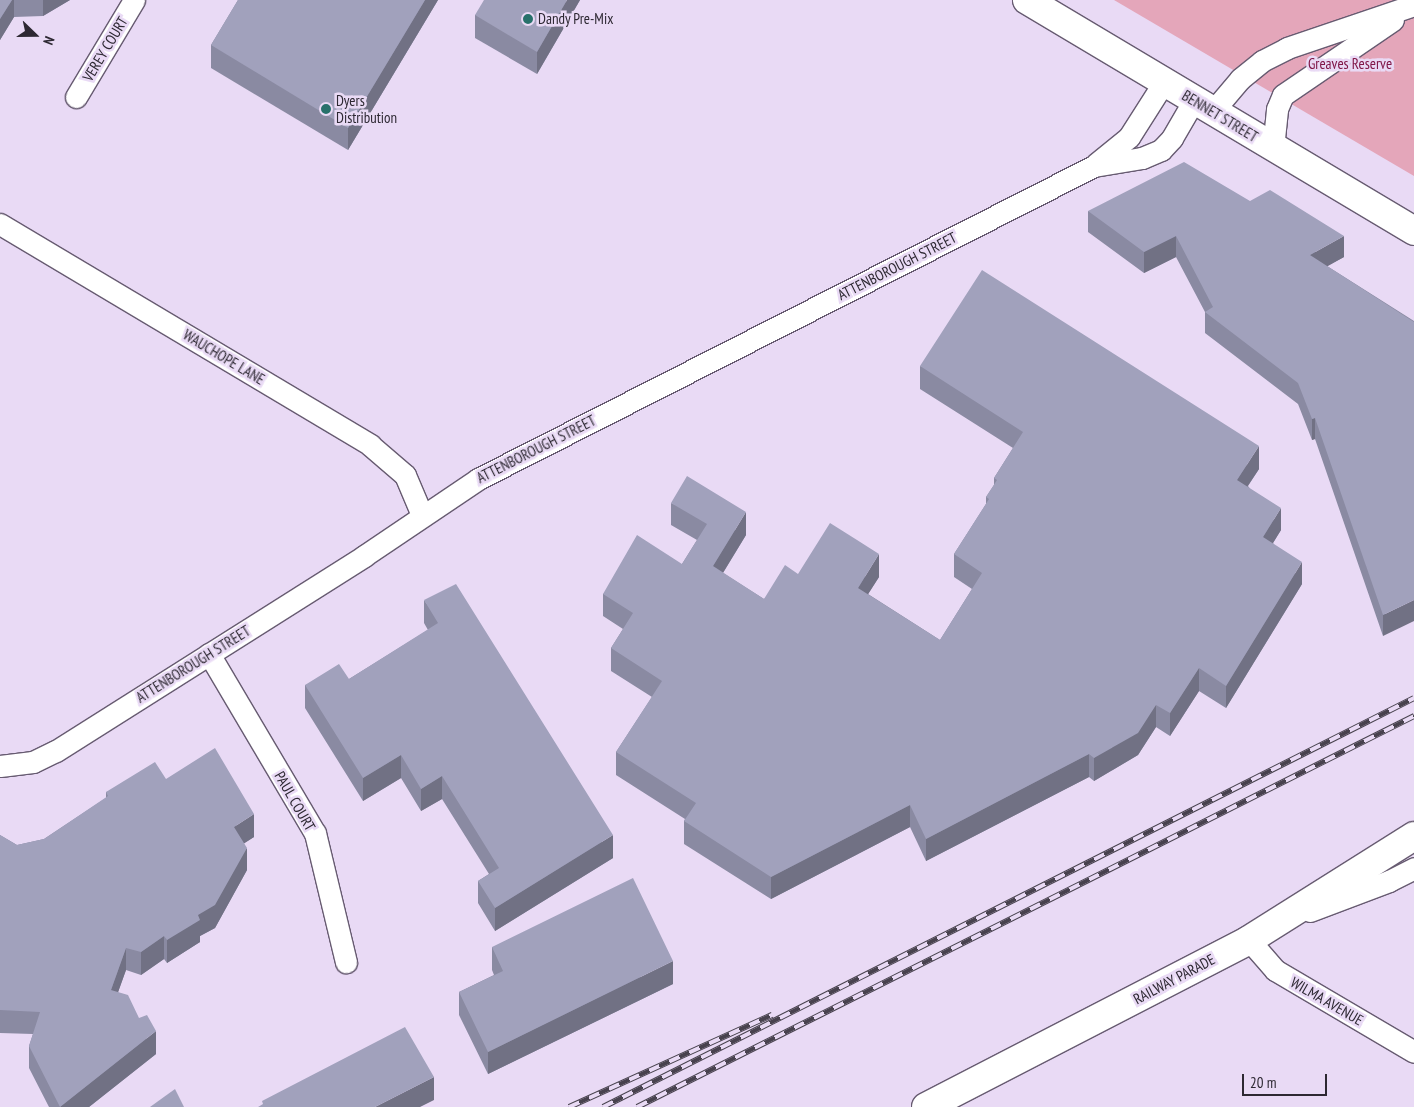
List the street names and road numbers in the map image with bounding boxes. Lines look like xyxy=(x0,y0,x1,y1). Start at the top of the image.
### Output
street label: VEREY COURT xyxy=(79,13,131,85)
street label: BENNET STREET xyxy=(1179,86,1261,146)
street label: ATTENBOROUGH STREET xyxy=(835,228,959,304)
street label: WAUCHOPE LANE xyxy=(180,326,268,388)
street label: ATTENBOROUGH STREET xyxy=(474,411,598,487)
street label: ATTENBOROUGH STREET xyxy=(133,622,253,706)
street label: PAUL COURT xyxy=(271,768,319,834)
street label: RAILWAY PARADE xyxy=(1130,950,1218,1008)
street label: WILMA AVENUE xyxy=(1287,973,1367,1029)

